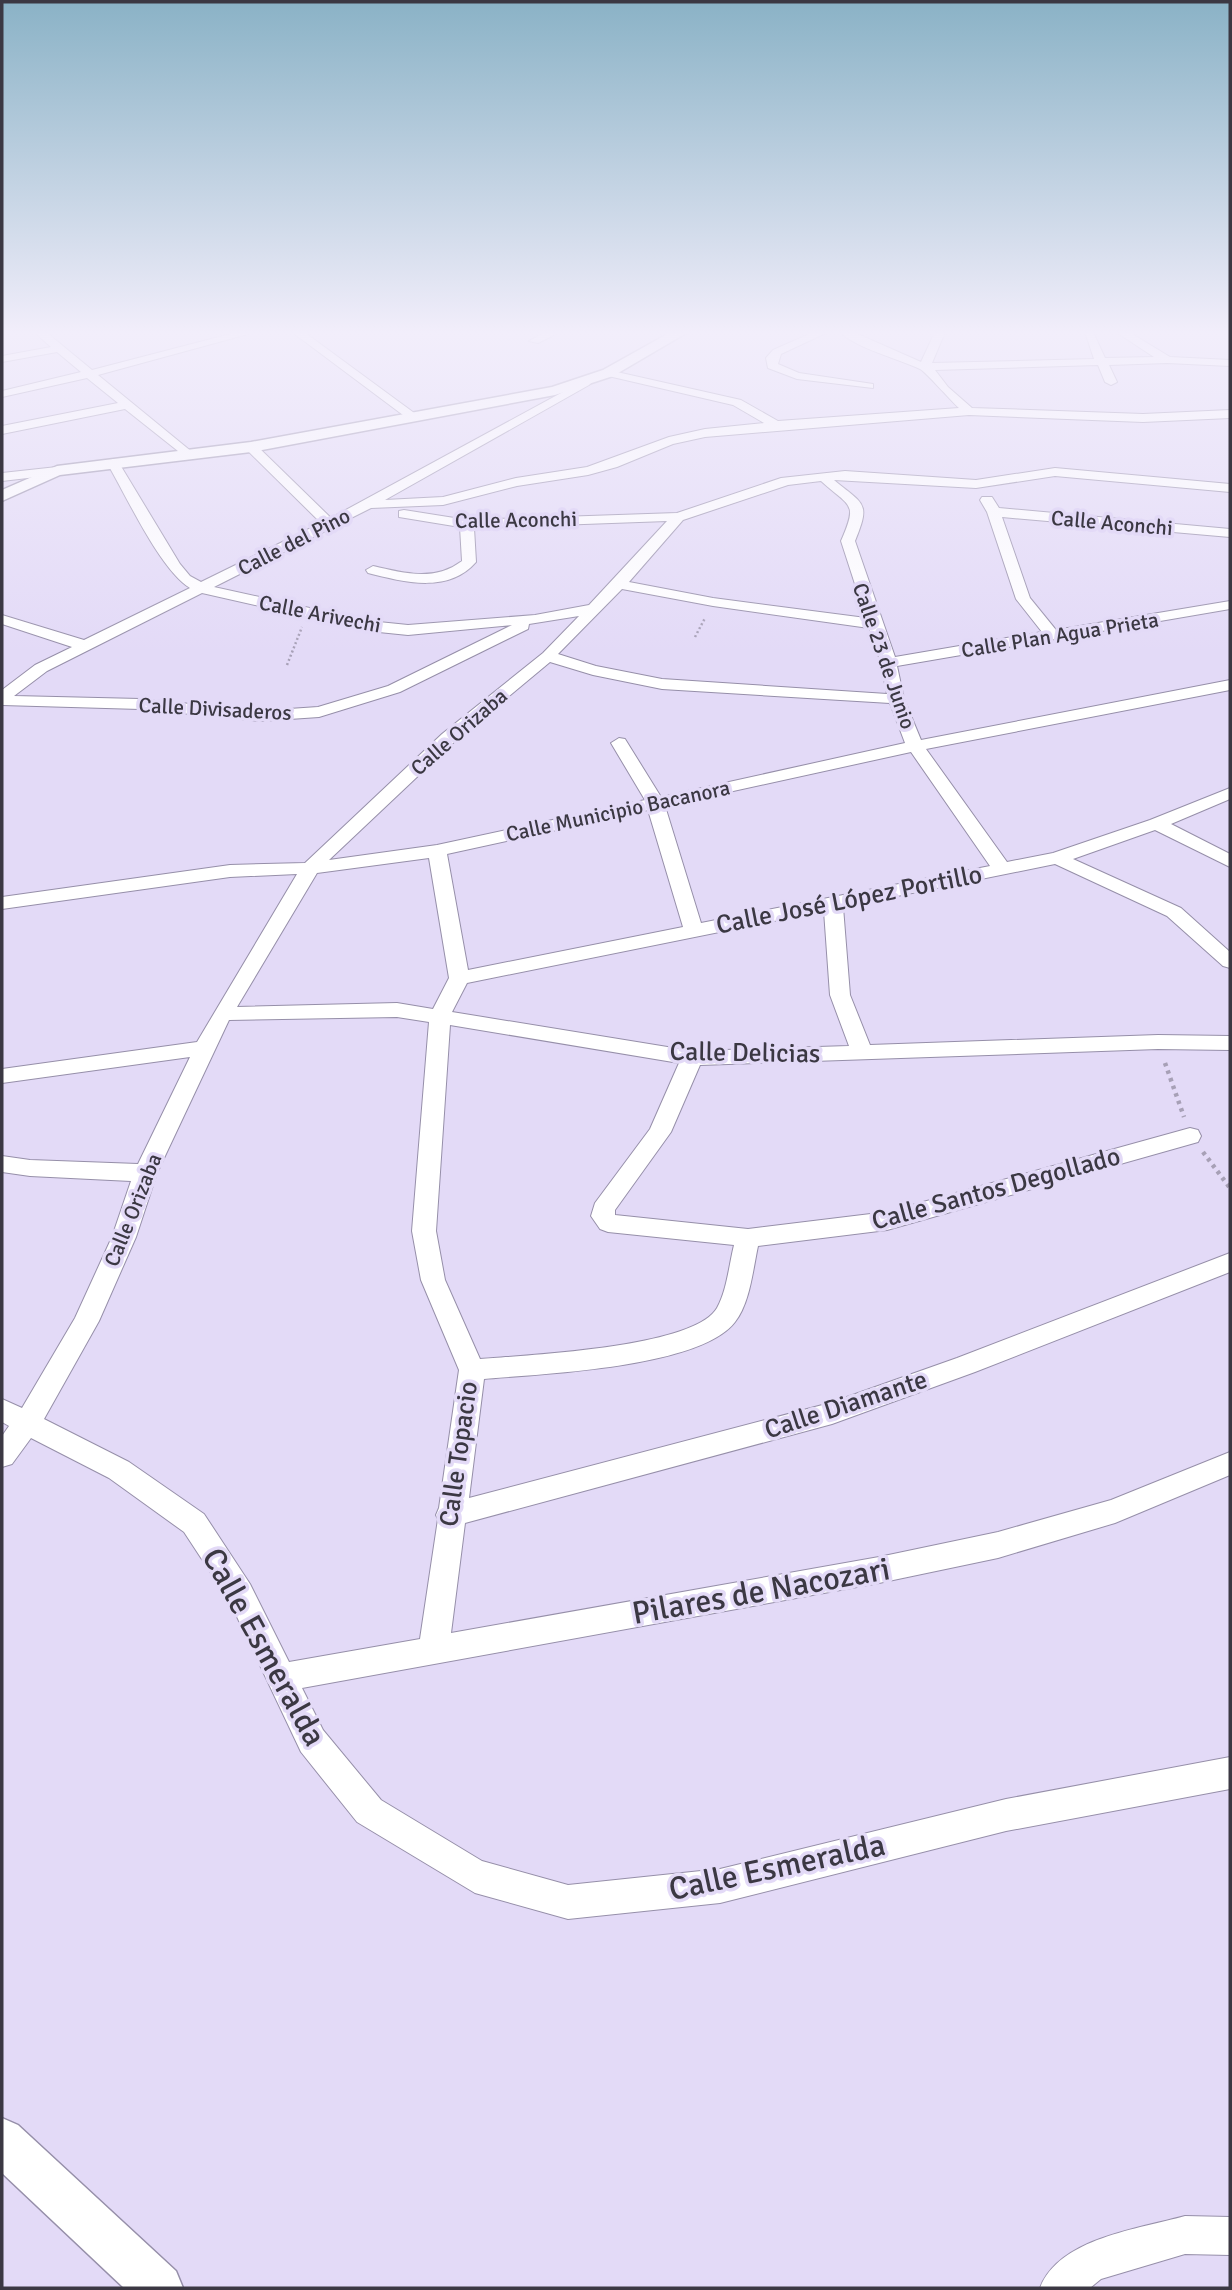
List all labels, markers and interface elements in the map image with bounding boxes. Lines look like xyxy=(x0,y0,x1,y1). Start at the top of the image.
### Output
street label: Calle del Pino xyxy=(233,503,355,581)
street label: Calle Aconchi xyxy=(1050,505,1174,541)
street label: Calle Aconchi xyxy=(455,506,577,534)
street label: Calle 23 de Junio xyxy=(847,580,921,732)
street label: Calle Arivechi xyxy=(257,589,383,639)
street label: Calle Plan Agua Prieta xyxy=(959,607,1161,663)
street label: Calle Orizaba xyxy=(405,683,513,781)
street label: Calle Divisaderos xyxy=(138,692,292,726)
street label: Calle Municipio Bacanora xyxy=(504,775,732,847)
street label: Calle José López Portillo xyxy=(713,859,985,941)
street label: Calle Delicias xyxy=(669,1036,821,1070)
street label: Calle Santos Degollado xyxy=(868,1140,1124,1238)
street label: Calle Orizaba xyxy=(99,1150,167,1270)
street label: Calle Diamante xyxy=(761,1364,931,1446)
street label: Calle Topacio xyxy=(433,1379,485,1529)
street label: Calle Esmeralda xyxy=(194,1541,334,1753)
street label: Pilares de Nacozari xyxy=(629,1549,893,1633)
street label: Calle Esmeralda xyxy=(665,1825,889,1909)

